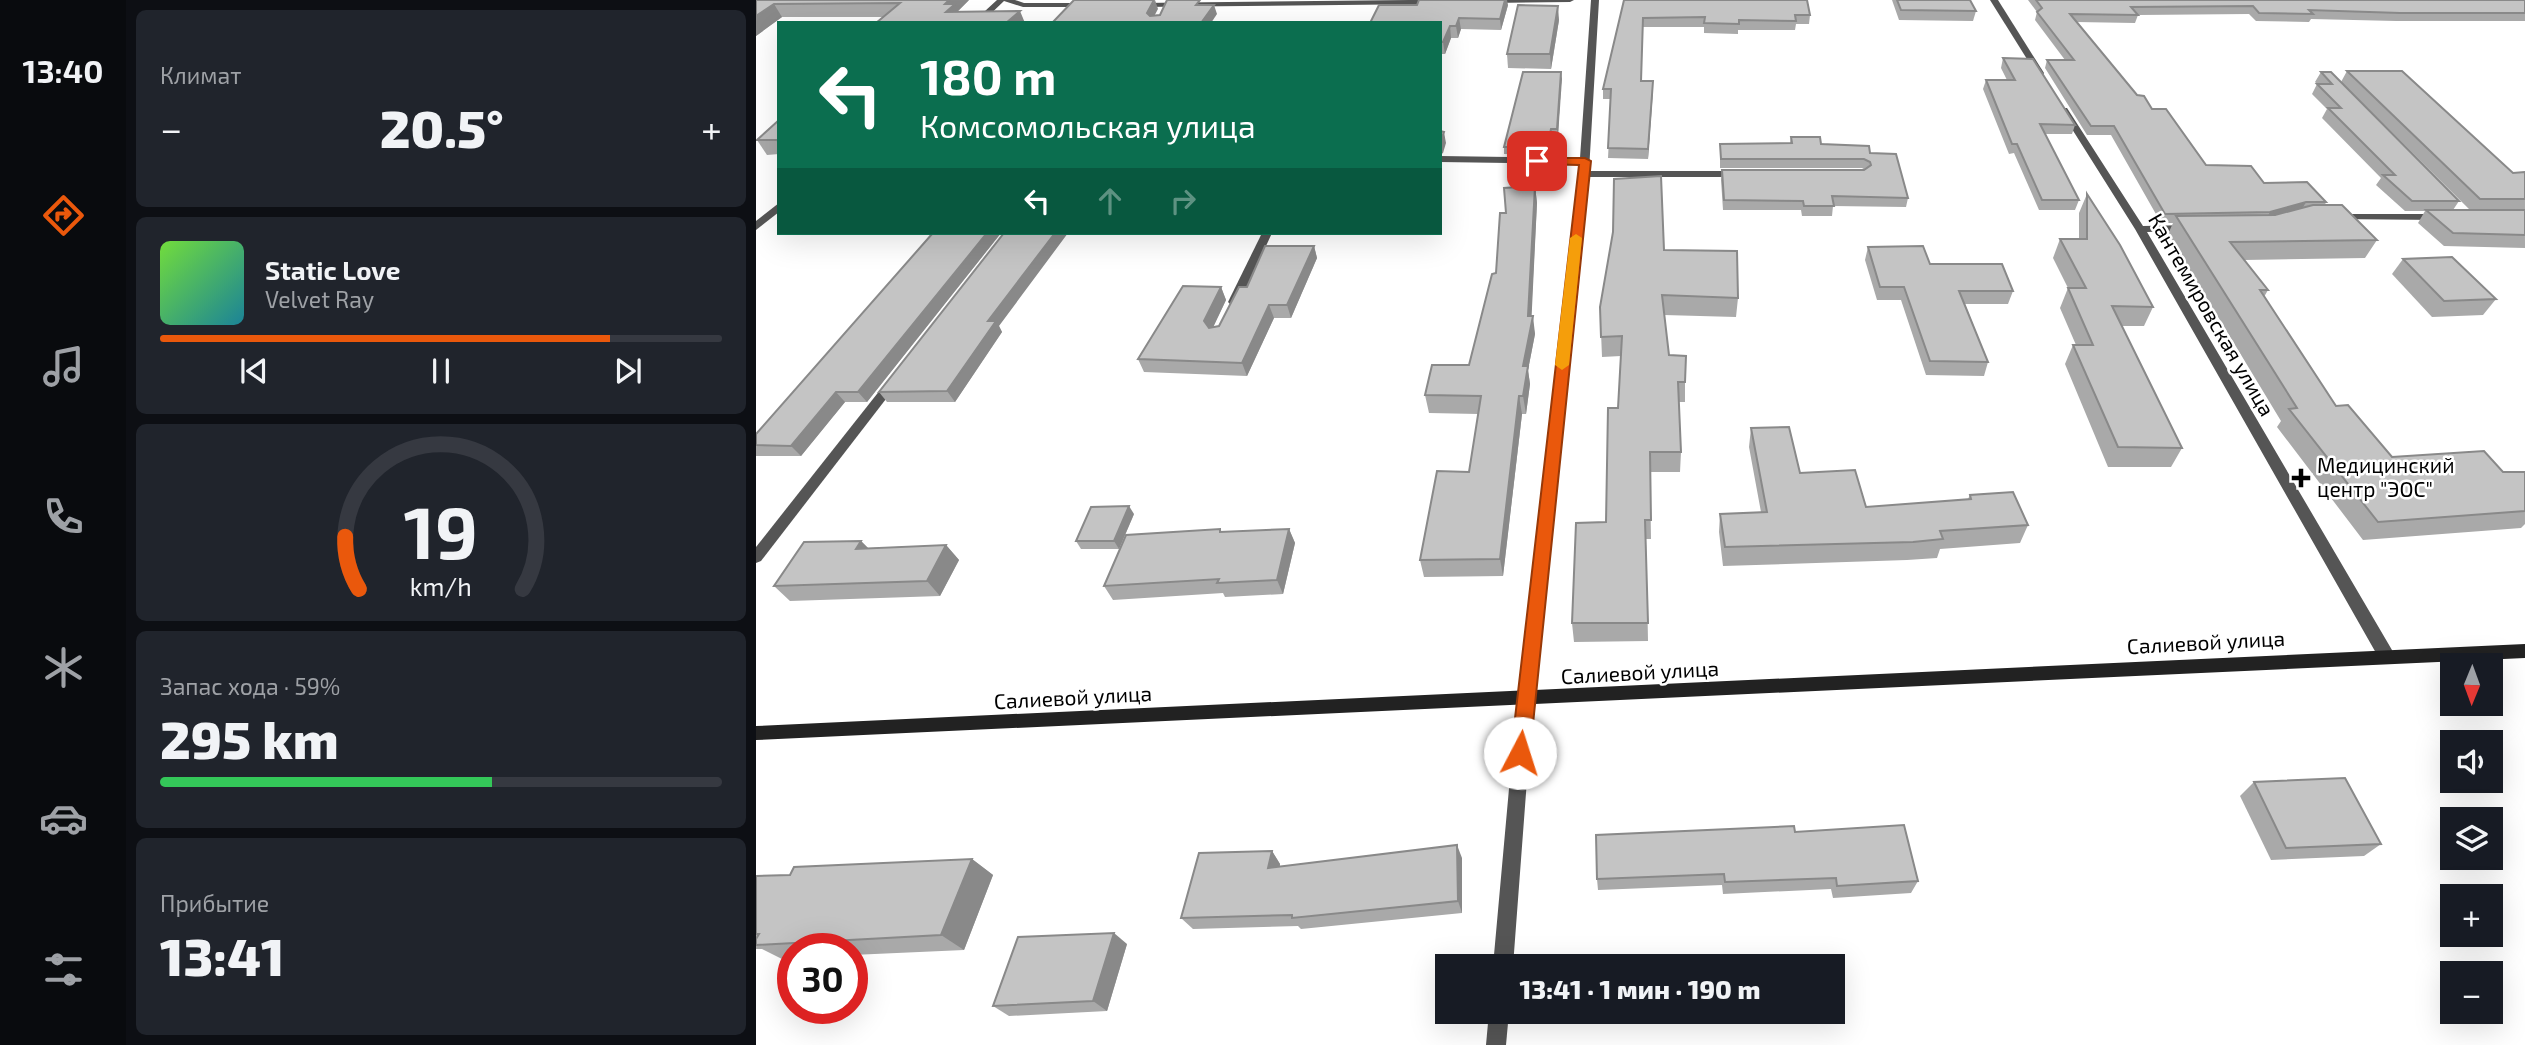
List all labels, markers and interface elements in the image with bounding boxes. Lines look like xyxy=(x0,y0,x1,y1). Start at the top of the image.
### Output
text: 180 m xyxy=(920,46,1056,105)
icon: left xyxy=(805,49,896,140)
text: 13:40 xyxy=(23,51,103,89)
text: Климат xyxy=(160,61,241,89)
text: 20.5° xyxy=(380,96,504,158)
text: − xyxy=(160,105,182,151)
text: + xyxy=(701,105,722,151)
text: Комсомольская улица xyxy=(920,106,1256,144)
pin xyxy=(1507,131,1567,191)
icon: arrive xyxy=(1518,142,1556,180)
icon: left xyxy=(1018,182,1056,220)
icon: ahead xyxy=(1091,182,1129,220)
icon: right xyxy=(1164,182,1202,220)
icon: directions xyxy=(39,191,88,240)
street label: Кантемировская улица xyxy=(2143,209,2281,420)
text: Static Love xyxy=(265,254,401,285)
text: Velvet Ray xyxy=(265,285,374,313)
icon: music xyxy=(39,342,88,391)
icon: previous xyxy=(235,352,273,390)
icon: pause xyxy=(422,352,460,390)
icon: next xyxy=(609,352,647,390)
place label: Медицинский центр "ЭОС" xyxy=(2317,452,2455,501)
marker: Медицинский центр "ЭОС" xyxy=(2291,468,2311,488)
text: 19 xyxy=(404,486,478,574)
icon: phone xyxy=(39,492,88,541)
text: km/h xyxy=(410,570,472,600)
street label: Салиевой улица xyxy=(2126,625,2286,659)
icon: climate xyxy=(39,643,88,692)
north arrow xyxy=(2440,653,2502,716)
map controls xyxy=(2440,653,2503,1024)
street label: Салиевой улица xyxy=(1560,655,1720,689)
text: Запас хода · 59% xyxy=(160,672,340,700)
street label: Салиевой улица xyxy=(993,680,1153,714)
text: 295 km xyxy=(160,707,339,769)
position arrow xyxy=(1483,716,1557,790)
button: sound xyxy=(2440,730,2503,793)
icon: car xyxy=(39,794,88,843)
button: layers xyxy=(2440,807,2503,870)
button: + xyxy=(2440,884,2503,947)
text: Прибытие xyxy=(160,889,269,917)
text: 13:41 xyxy=(160,924,284,986)
speed limit sign: 30 xyxy=(777,933,868,1024)
icon: filters xyxy=(39,945,88,994)
button: − xyxy=(2440,961,2503,1024)
text: 13:41 · 1 мин · 190 m xyxy=(1520,973,1760,1004)

